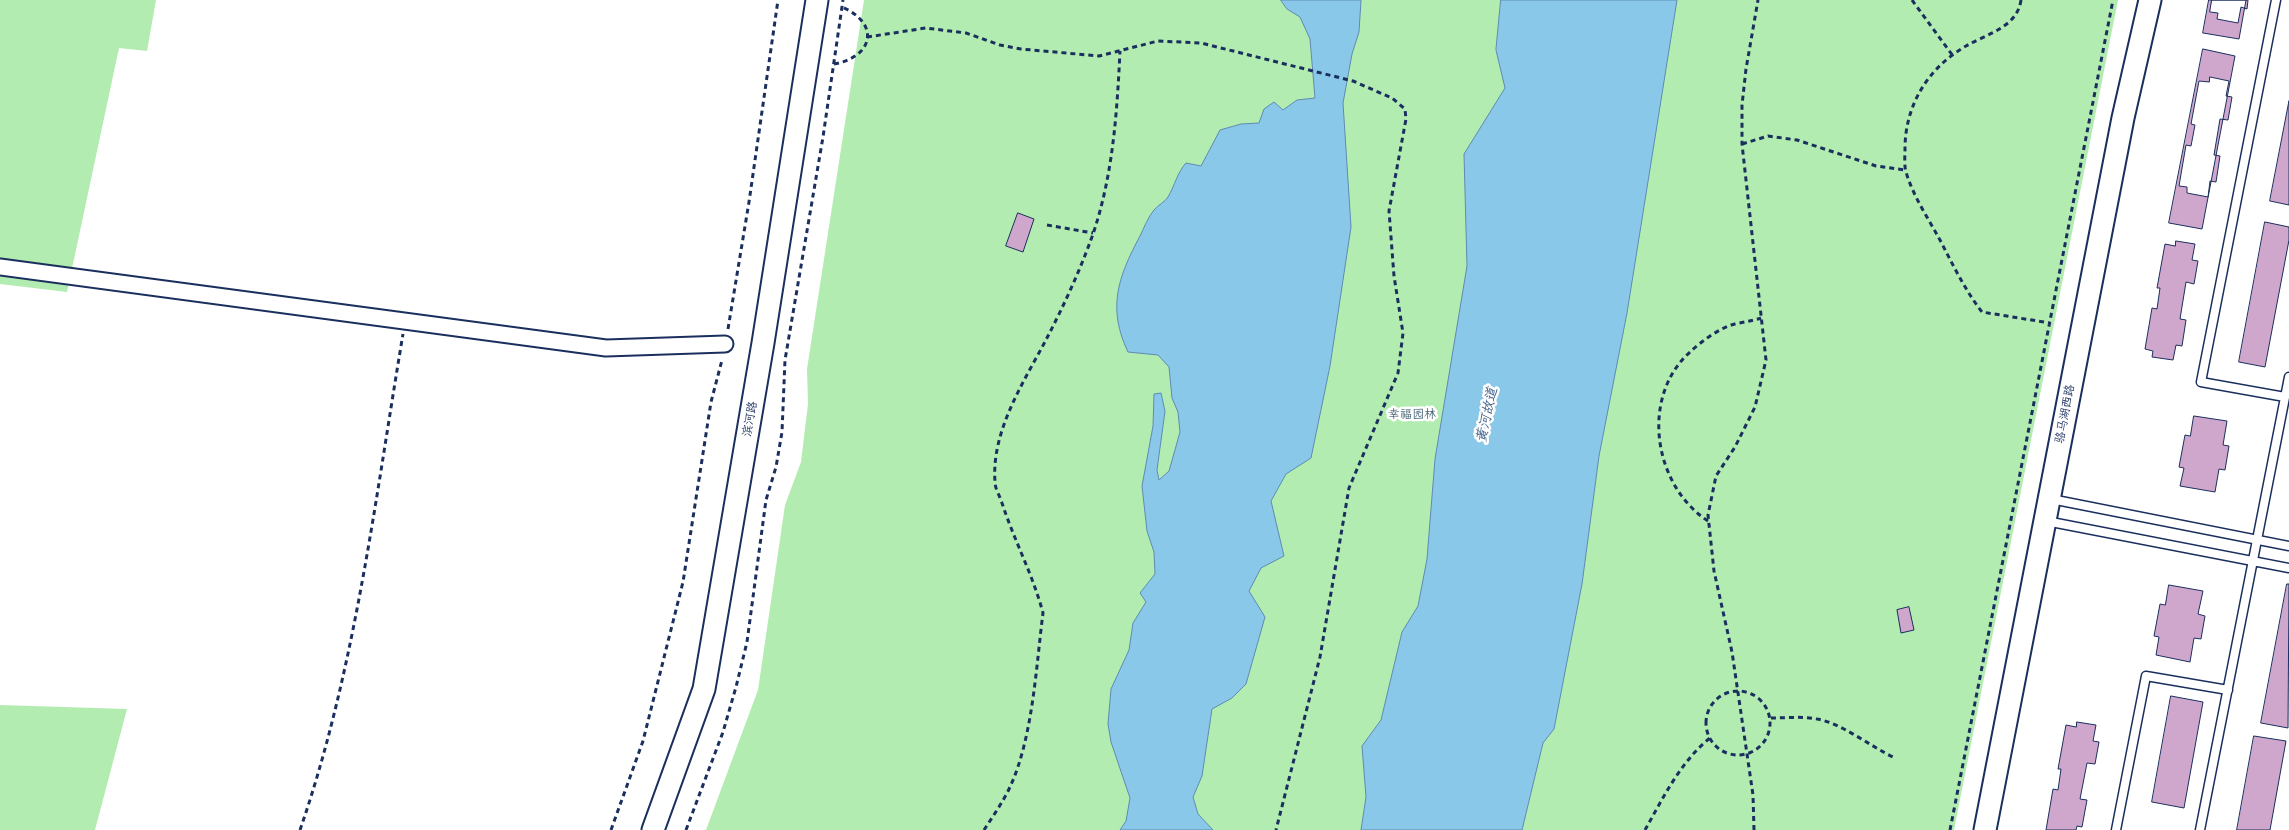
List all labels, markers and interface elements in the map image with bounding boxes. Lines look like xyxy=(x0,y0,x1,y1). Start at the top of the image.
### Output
street label: 骆马湖西路 xyxy=(2052,383,2078,445)
water label: 黄河故道 xyxy=(1473,386,1501,444)
street label: 滨河路 xyxy=(740,400,760,438)
park label: 幸福园林 xyxy=(1388,408,1436,422)

